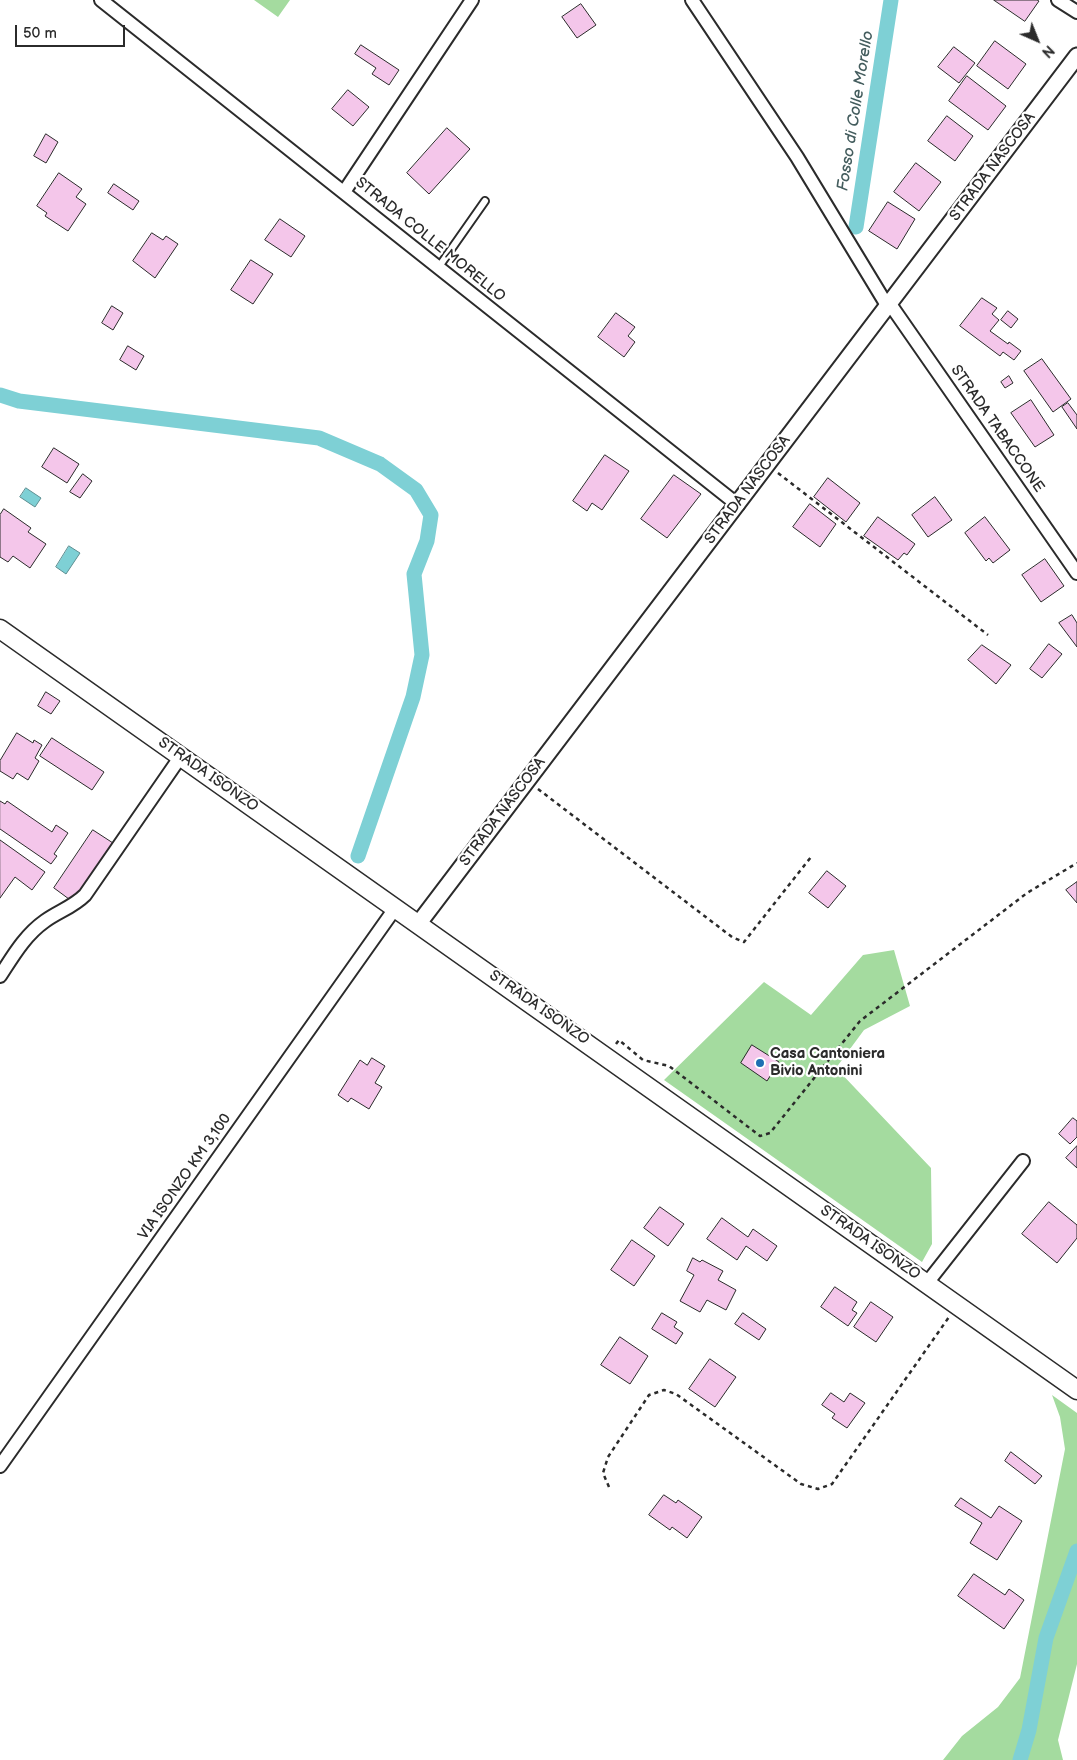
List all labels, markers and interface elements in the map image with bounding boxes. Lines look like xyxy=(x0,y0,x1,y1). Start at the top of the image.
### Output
scale bar xyxy=(18,15,128,47)
north arrow xyxy=(1012,15,1062,65)
text: 50 m xyxy=(23,24,57,43)
water label: Fosso di Colle Morello xyxy=(834,30,878,192)
text: N xyxy=(1038,41,1057,61)
street label: STRADA NASCOSA xyxy=(946,109,1040,225)
street label: STRADA COLLE MORELLO xyxy=(351,174,509,306)
street label: STRADA TABACCONE xyxy=(946,362,1048,496)
street label: STRADA NASCOSA xyxy=(701,432,795,548)
street label: STRADA ISONZO xyxy=(155,734,261,816)
street label: STRADA NASCOSA xyxy=(456,754,550,870)
street label: STRADA ISONZO xyxy=(486,967,592,1049)
place label: Casa Cantoniera Bivio Antonini xyxy=(770,1045,885,1080)
marker: Casa Cantoniera Bivio Antonini xyxy=(754,1057,766,1069)
street label: VIA ISONZO KM 3,100 xyxy=(135,1111,235,1243)
street label: STRADA ISONZO xyxy=(817,1202,923,1284)

